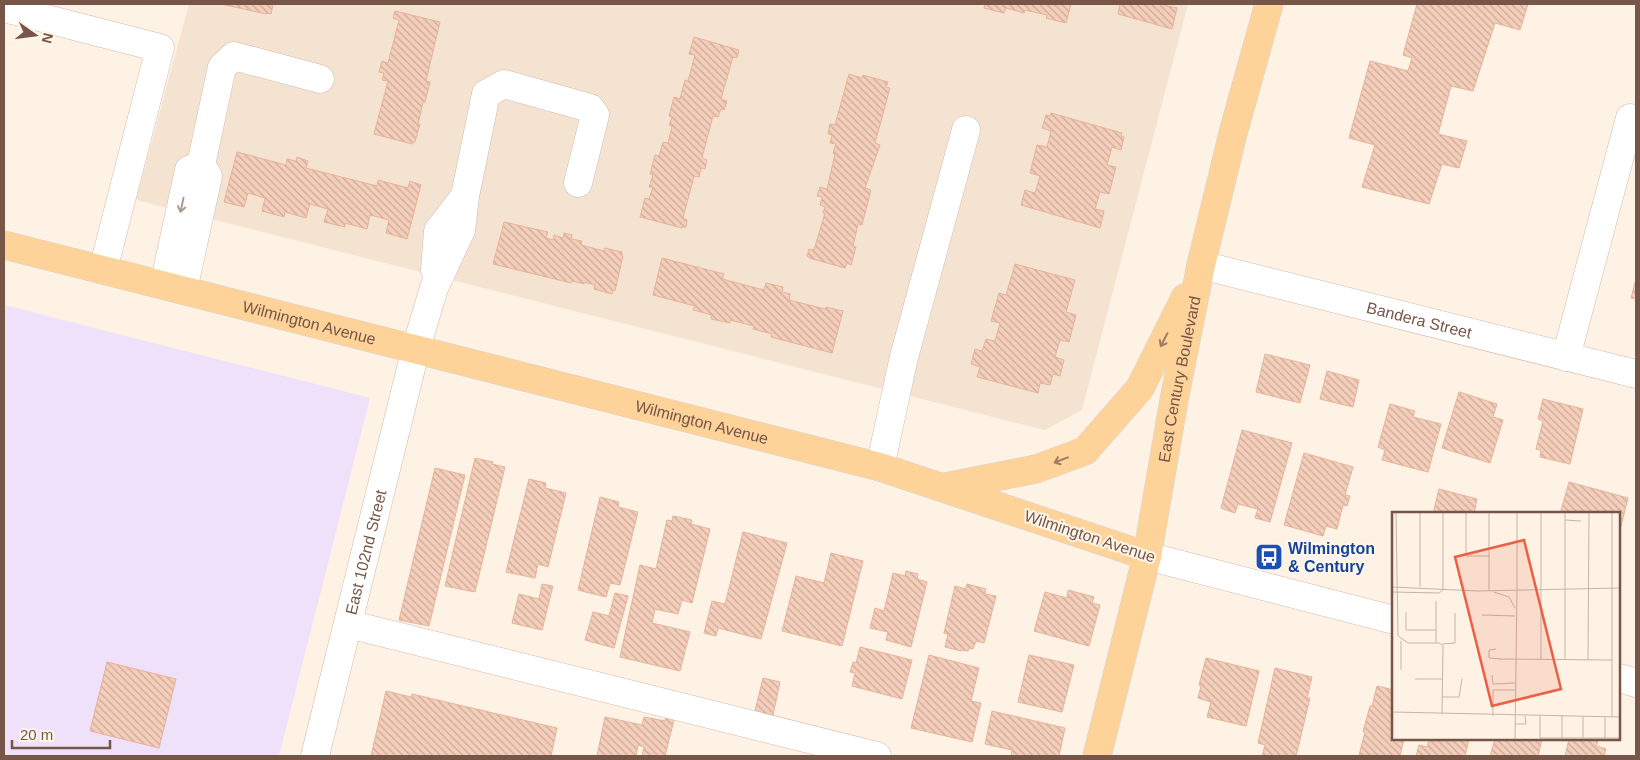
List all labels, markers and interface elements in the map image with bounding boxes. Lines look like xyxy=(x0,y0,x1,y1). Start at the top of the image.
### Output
north arrow xyxy=(10,10,60,60)
text: N xyxy=(39,31,57,45)
one-way arrow xyxy=(177,196,186,212)
street label: East Century Boulevard xyxy=(1155,294,1204,464)
street label: Wilmington Avenue xyxy=(241,298,378,348)
street label: Bandera Street xyxy=(1365,299,1474,342)
one-way arrow xyxy=(1159,332,1168,347)
street label: Wilmington Avenue xyxy=(633,397,770,447)
one-way arrow xyxy=(1054,456,1069,465)
street label: East 102nd Street xyxy=(342,487,390,617)
street label: Wilmington Avenue xyxy=(1022,507,1158,566)
inset map xyxy=(1392,512,1620,740)
place label: Wilmington & Century xyxy=(1288,540,1375,575)
bus stop icon: Wilmington & Century xyxy=(1254,542,1284,572)
scale bar xyxy=(12,718,110,750)
text: 20 m xyxy=(20,726,53,743)

